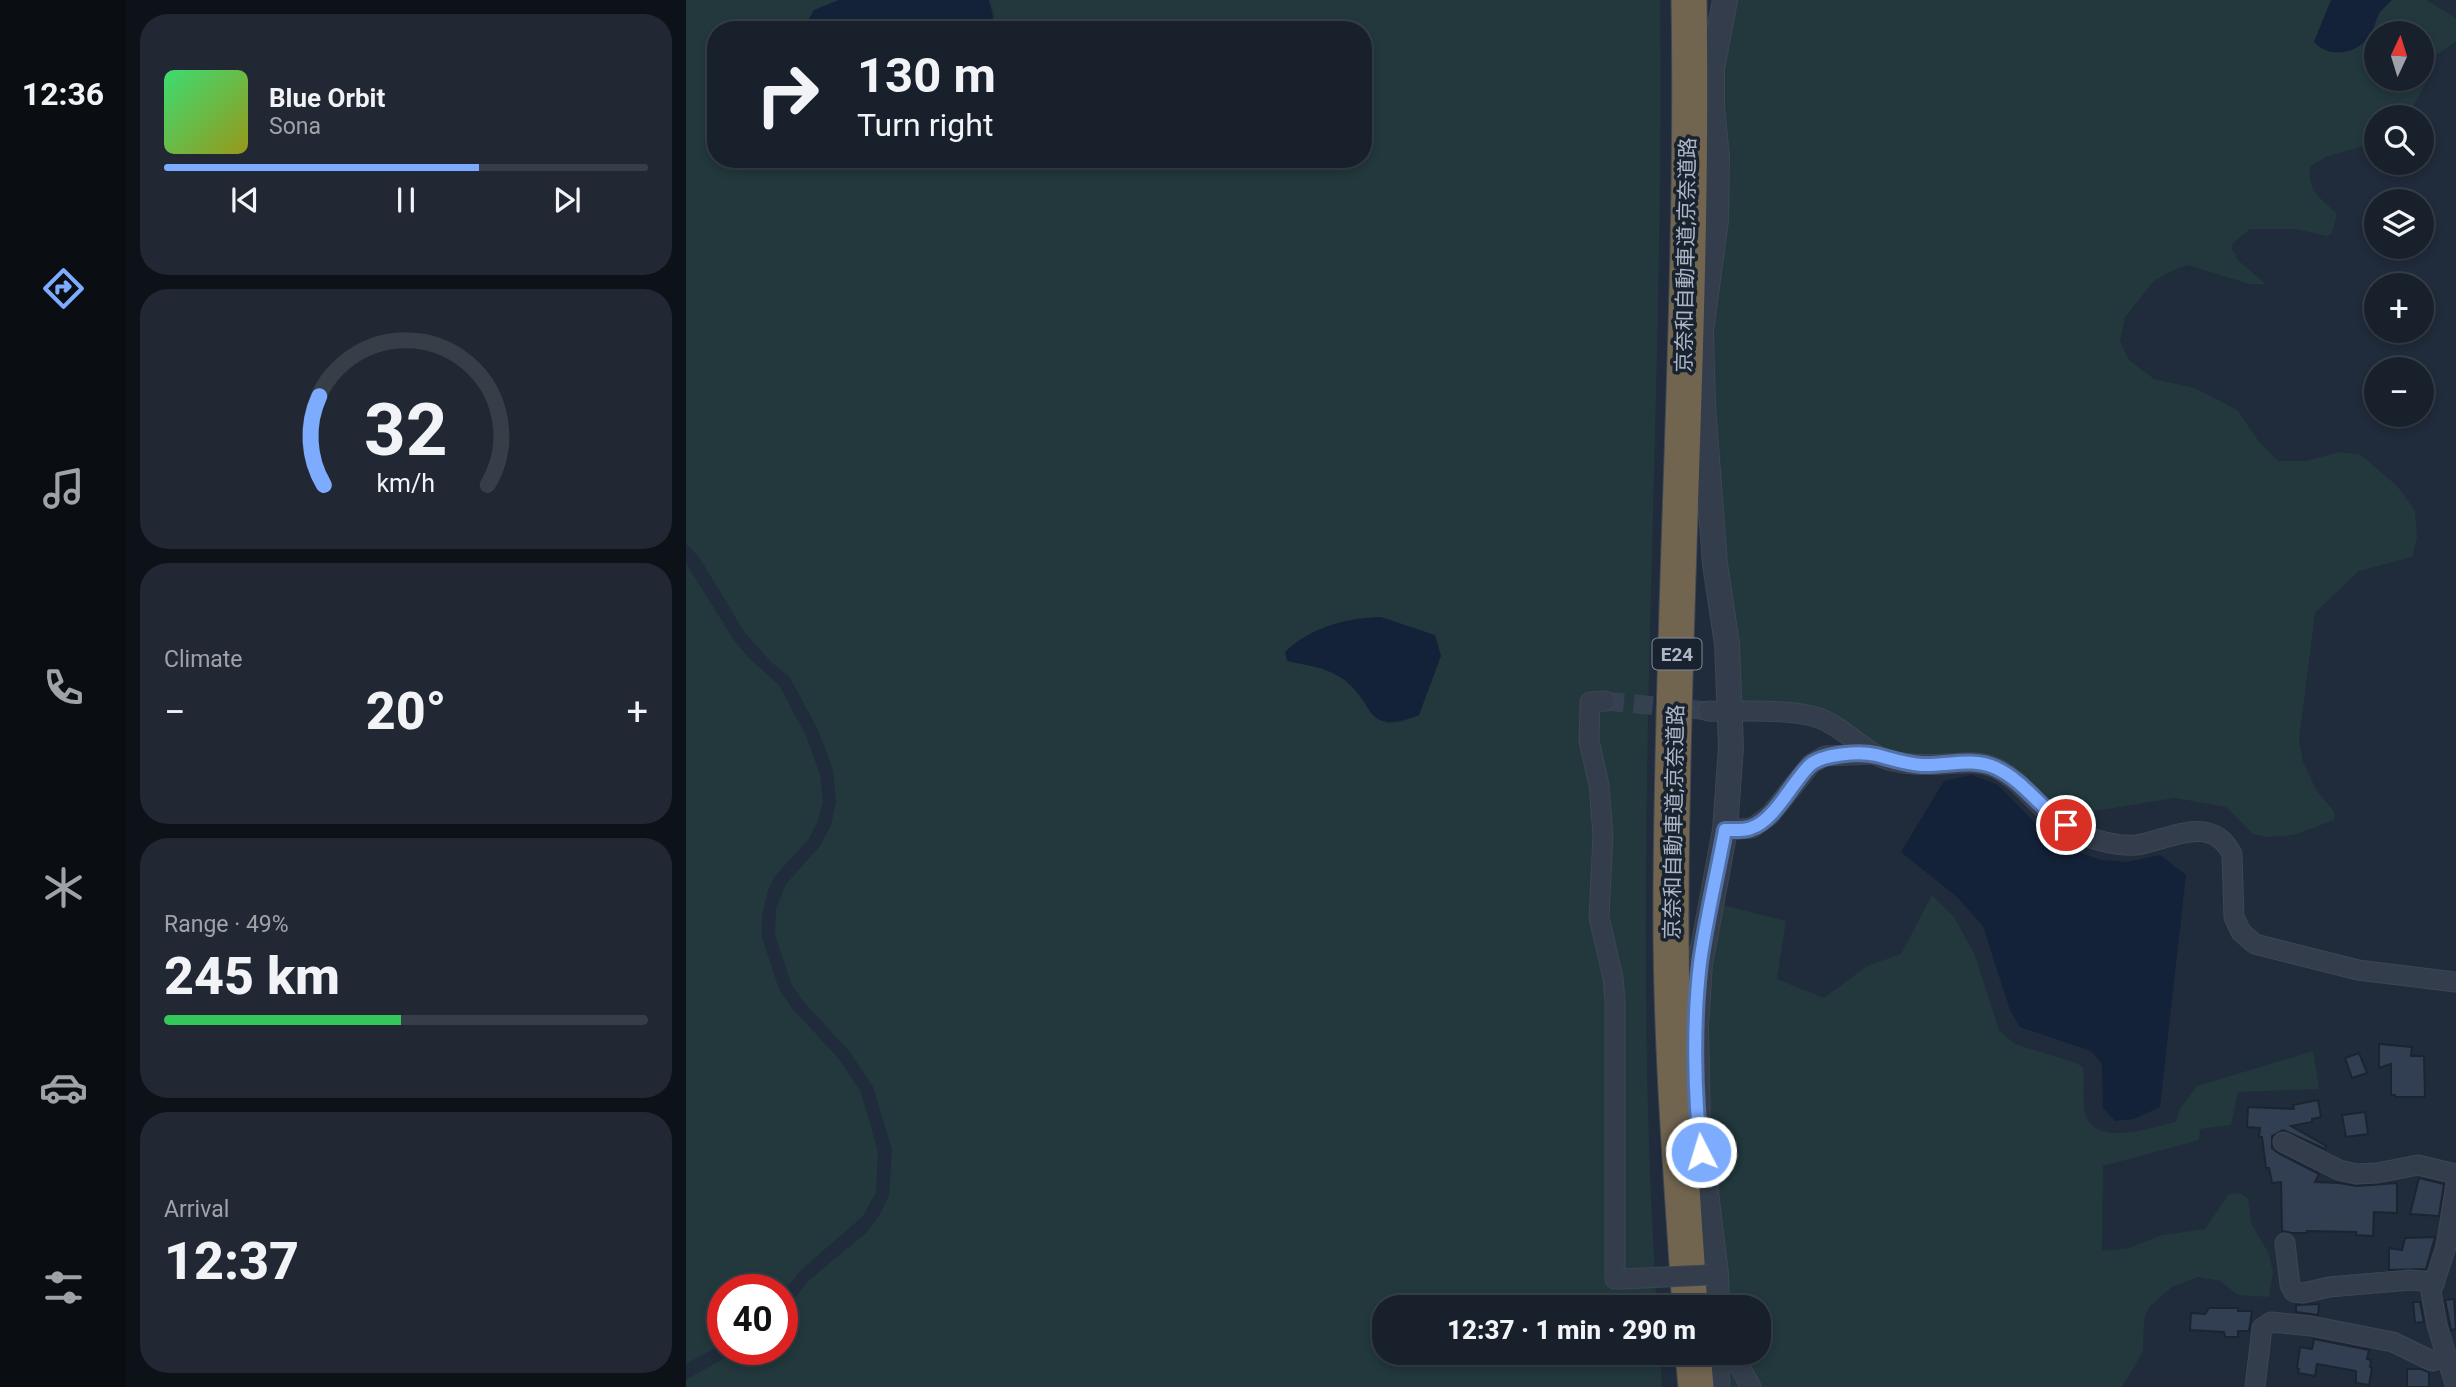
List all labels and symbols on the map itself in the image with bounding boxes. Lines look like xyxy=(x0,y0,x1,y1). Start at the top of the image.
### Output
north arrow xyxy=(2364,21,2434,91)
street label: 京奈和自動車道;京奈道路 xyxy=(1672,137,1700,373)
road number: E24 xyxy=(1653,638,1702,670)
street label: 京奈和自動車道;京奈道路 xyxy=(1660,704,1688,940)
pin xyxy=(2036,795,2096,855)
position arrow xyxy=(1664,1115,1738,1189)
speed limit sign: 40 xyxy=(707,1274,798,1365)

